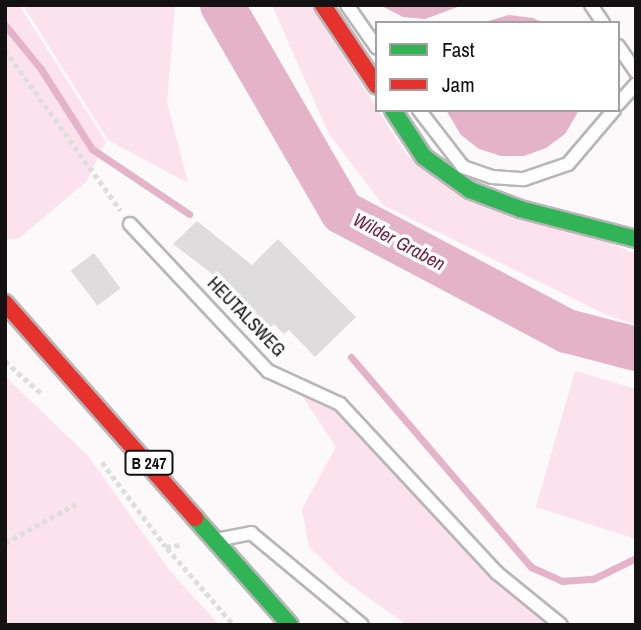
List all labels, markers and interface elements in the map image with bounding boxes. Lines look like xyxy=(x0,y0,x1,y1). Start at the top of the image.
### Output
legend xyxy=(375,21,620,112)
text: Fast xyxy=(442,35,475,64)
text: Jam xyxy=(442,70,475,99)
water label: Wilder Graben xyxy=(349,208,449,276)
street label: HEUTALSWEG xyxy=(203,273,289,361)
road number: B 247 xyxy=(123,450,175,476)

